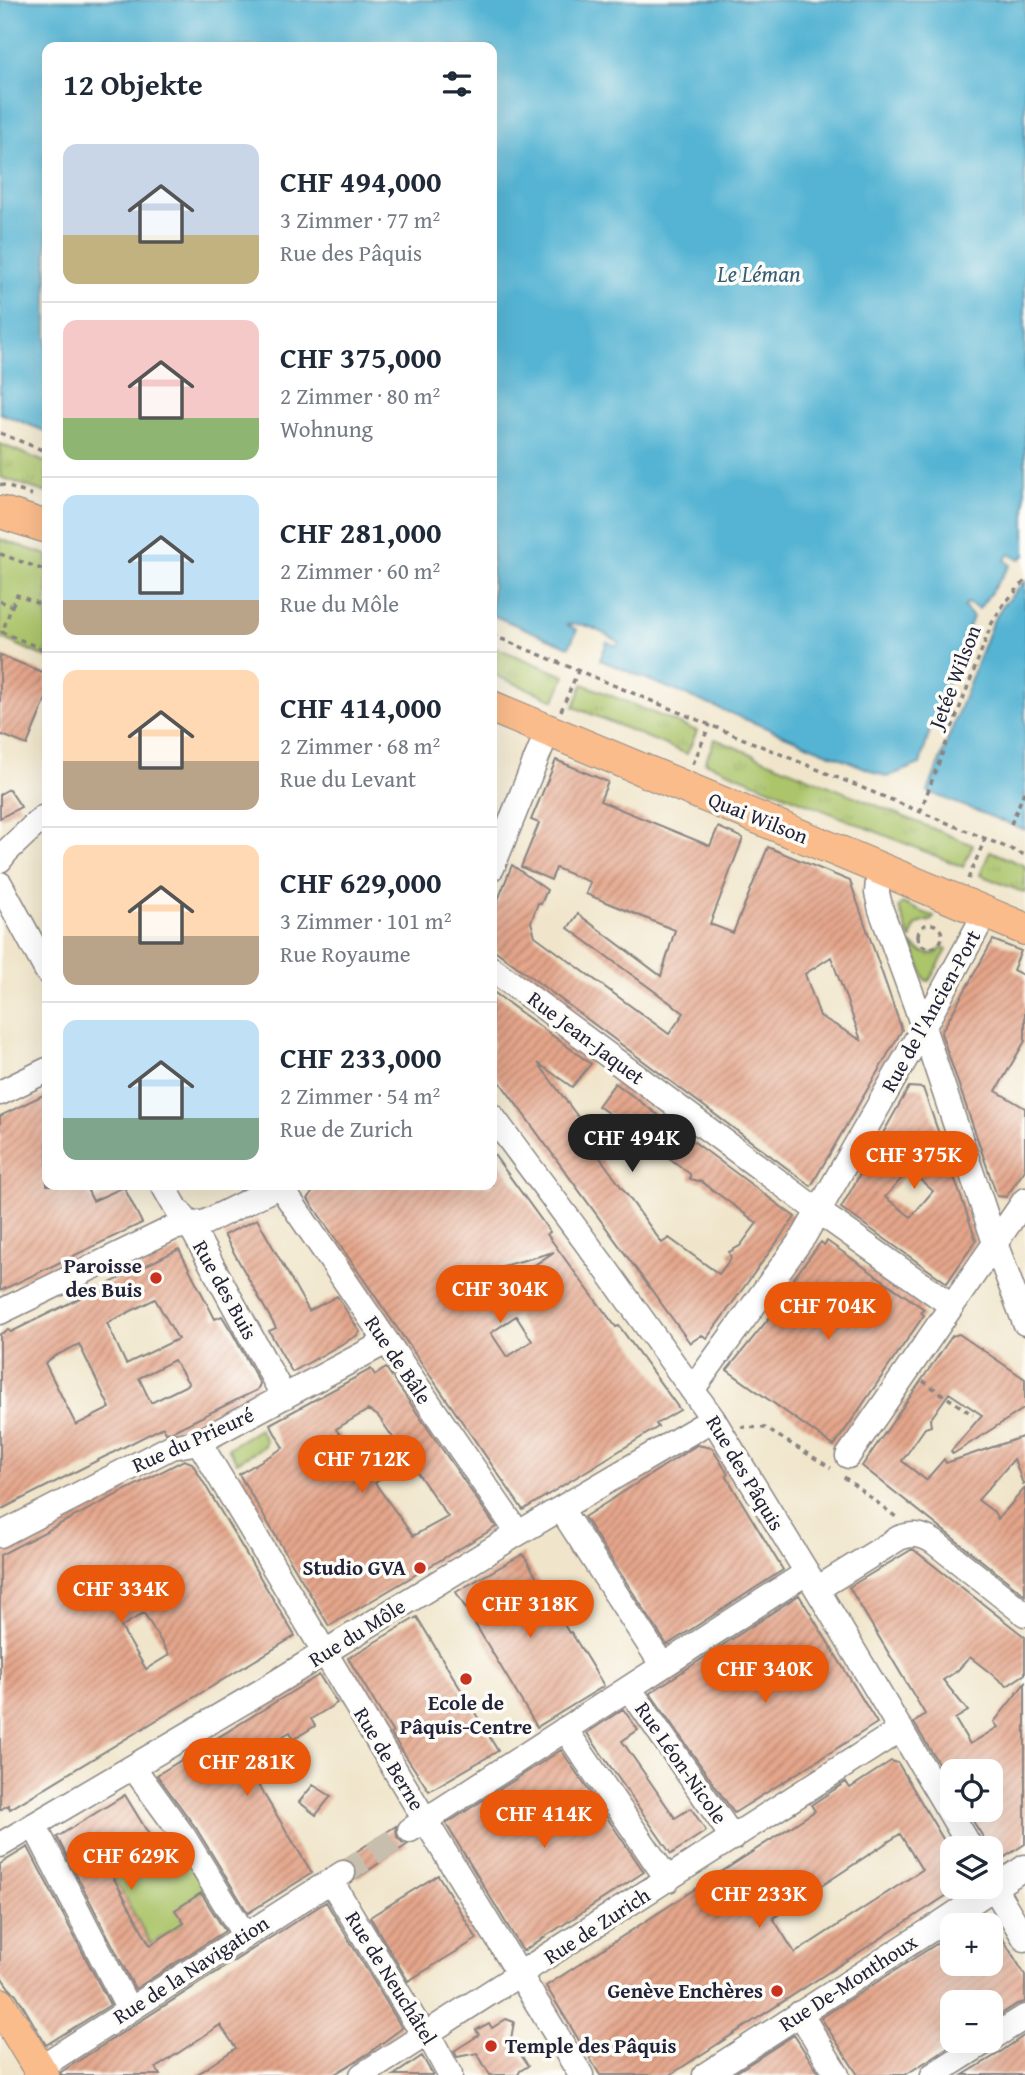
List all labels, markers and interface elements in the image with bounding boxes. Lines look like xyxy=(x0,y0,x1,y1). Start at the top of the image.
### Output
text: 12 Objekte xyxy=(63,62,203,106)
icon: filters xyxy=(438,65,476,103)
text: CHF 494,000 xyxy=(280,159,442,203)
icon: home xyxy=(119,172,203,256)
text: 3 Zimmer · 77 m² xyxy=(280,203,440,236)
text: Rue des Pâquis xyxy=(280,236,422,269)
water label: Le Léman xyxy=(716,257,801,290)
text: CHF 375,000 xyxy=(280,335,442,379)
icon: home xyxy=(119,348,203,432)
text: 2 Zimmer · 80 m² xyxy=(280,379,440,412)
text: Wohnung xyxy=(280,412,373,445)
text: CHF 281,000 xyxy=(280,510,442,554)
icon: home xyxy=(119,523,203,607)
text: 2 Zimmer · 60 m² xyxy=(280,554,440,587)
text: Rue du Môle xyxy=(280,587,399,620)
street label: Jetée Wilson xyxy=(920,620,989,736)
text: CHF 414,000 xyxy=(280,685,442,729)
icon: home xyxy=(119,698,203,782)
text: 2 Zimmer · 68 m² xyxy=(280,729,440,762)
text: Rue du Levant xyxy=(280,762,416,795)
street label: Quai Wilson xyxy=(704,783,813,852)
text: CHF 629,000 xyxy=(280,860,442,904)
icon: home xyxy=(119,873,203,957)
text: 3 Zimmer · 101 m² xyxy=(280,904,451,937)
street label: Rue de l'Ancien-Port xyxy=(873,923,988,1098)
text: Rue Royaume xyxy=(280,937,411,970)
street label: Rue Jean-Jaquet xyxy=(521,983,652,1092)
text: CHF 233,000 xyxy=(280,1035,442,1079)
icon: home xyxy=(119,1048,203,1132)
text: 2 Zimmer · 54 m² xyxy=(280,1079,440,1112)
text: Rue de Zurich xyxy=(280,1112,413,1145)
pin: CHF 494K xyxy=(560,1114,704,1174)
text: CHF 494K xyxy=(584,1120,680,1153)
pin: CHF 375K xyxy=(842,1132,986,1191)
text: CHF 375K xyxy=(866,1137,962,1170)
street label: Rue des Buis xyxy=(185,1234,266,1345)
place label: Paroisse des Buis xyxy=(64,1250,142,1305)
pin: CHF 304K xyxy=(428,1266,572,1325)
marker: Paroisse des Buis xyxy=(148,1270,164,1286)
text: CHF 304K xyxy=(452,1271,548,1304)
pin: CHF 704K xyxy=(756,1282,900,1342)
text: CHF 704K xyxy=(780,1288,876,1321)
street label: Rue de Bâle xyxy=(357,1309,440,1410)
street label: Rue du Prieuré xyxy=(127,1399,259,1480)
street label: Rue des Pâquis xyxy=(699,1409,792,1536)
pin: CHF 712K xyxy=(290,1436,434,1495)
text: CHF 712K xyxy=(314,1441,410,1474)
place label: Studio GVA xyxy=(302,1552,407,1583)
marker: Studio GVA xyxy=(412,1560,428,1576)
pin: CHF 334K xyxy=(49,1566,193,1625)
text: CHF 334K xyxy=(73,1571,169,1604)
pin: CHF 318K xyxy=(458,1580,602,1640)
text: CHF 318K xyxy=(482,1586,578,1619)
street label: Rue du Môle xyxy=(302,1591,411,1675)
pin: CHF 340K xyxy=(693,1646,837,1705)
text: CHF 340K xyxy=(717,1651,813,1684)
marker: Ecole de Pâquis-Centre xyxy=(458,1671,474,1687)
place label: Ecole de Pâquis-Centre xyxy=(400,1687,532,1742)
street label: Rue Léon-Nicole xyxy=(628,1695,735,1830)
street label: Rue de Berne xyxy=(346,1701,433,1816)
pin: CHF 281K xyxy=(175,1738,319,1798)
text: CHF 281K xyxy=(199,1744,295,1777)
map controls xyxy=(940,1759,1003,2053)
button: locate xyxy=(940,1759,1003,1822)
pin: CHF 414K xyxy=(472,1790,616,1850)
text: CHF 414K xyxy=(496,1796,592,1829)
pin: CHF 629K xyxy=(59,1832,203,1892)
button: layers xyxy=(940,1836,1003,1899)
text: CHF 629K xyxy=(83,1838,179,1871)
pin: CHF 233K xyxy=(687,1870,831,1930)
text: CHF 233K xyxy=(711,1876,807,1909)
street label: Rue de Zurich xyxy=(537,1879,656,1972)
street label: Rue de Neuchâtel xyxy=(338,1905,445,2051)
street label: Rue de la Navigation xyxy=(107,1907,275,2032)
button: + xyxy=(940,1913,1003,1976)
street label: Rue De-Monthoux xyxy=(772,1926,923,2039)
place label: Genève Enchères xyxy=(608,1975,763,2006)
marker: Genève Enchères xyxy=(769,1983,785,1999)
button: − xyxy=(940,1990,1003,2053)
place label: Temple des Pâquis xyxy=(505,2030,677,2061)
marker: Temple des Pâquis xyxy=(483,2038,499,2054)

